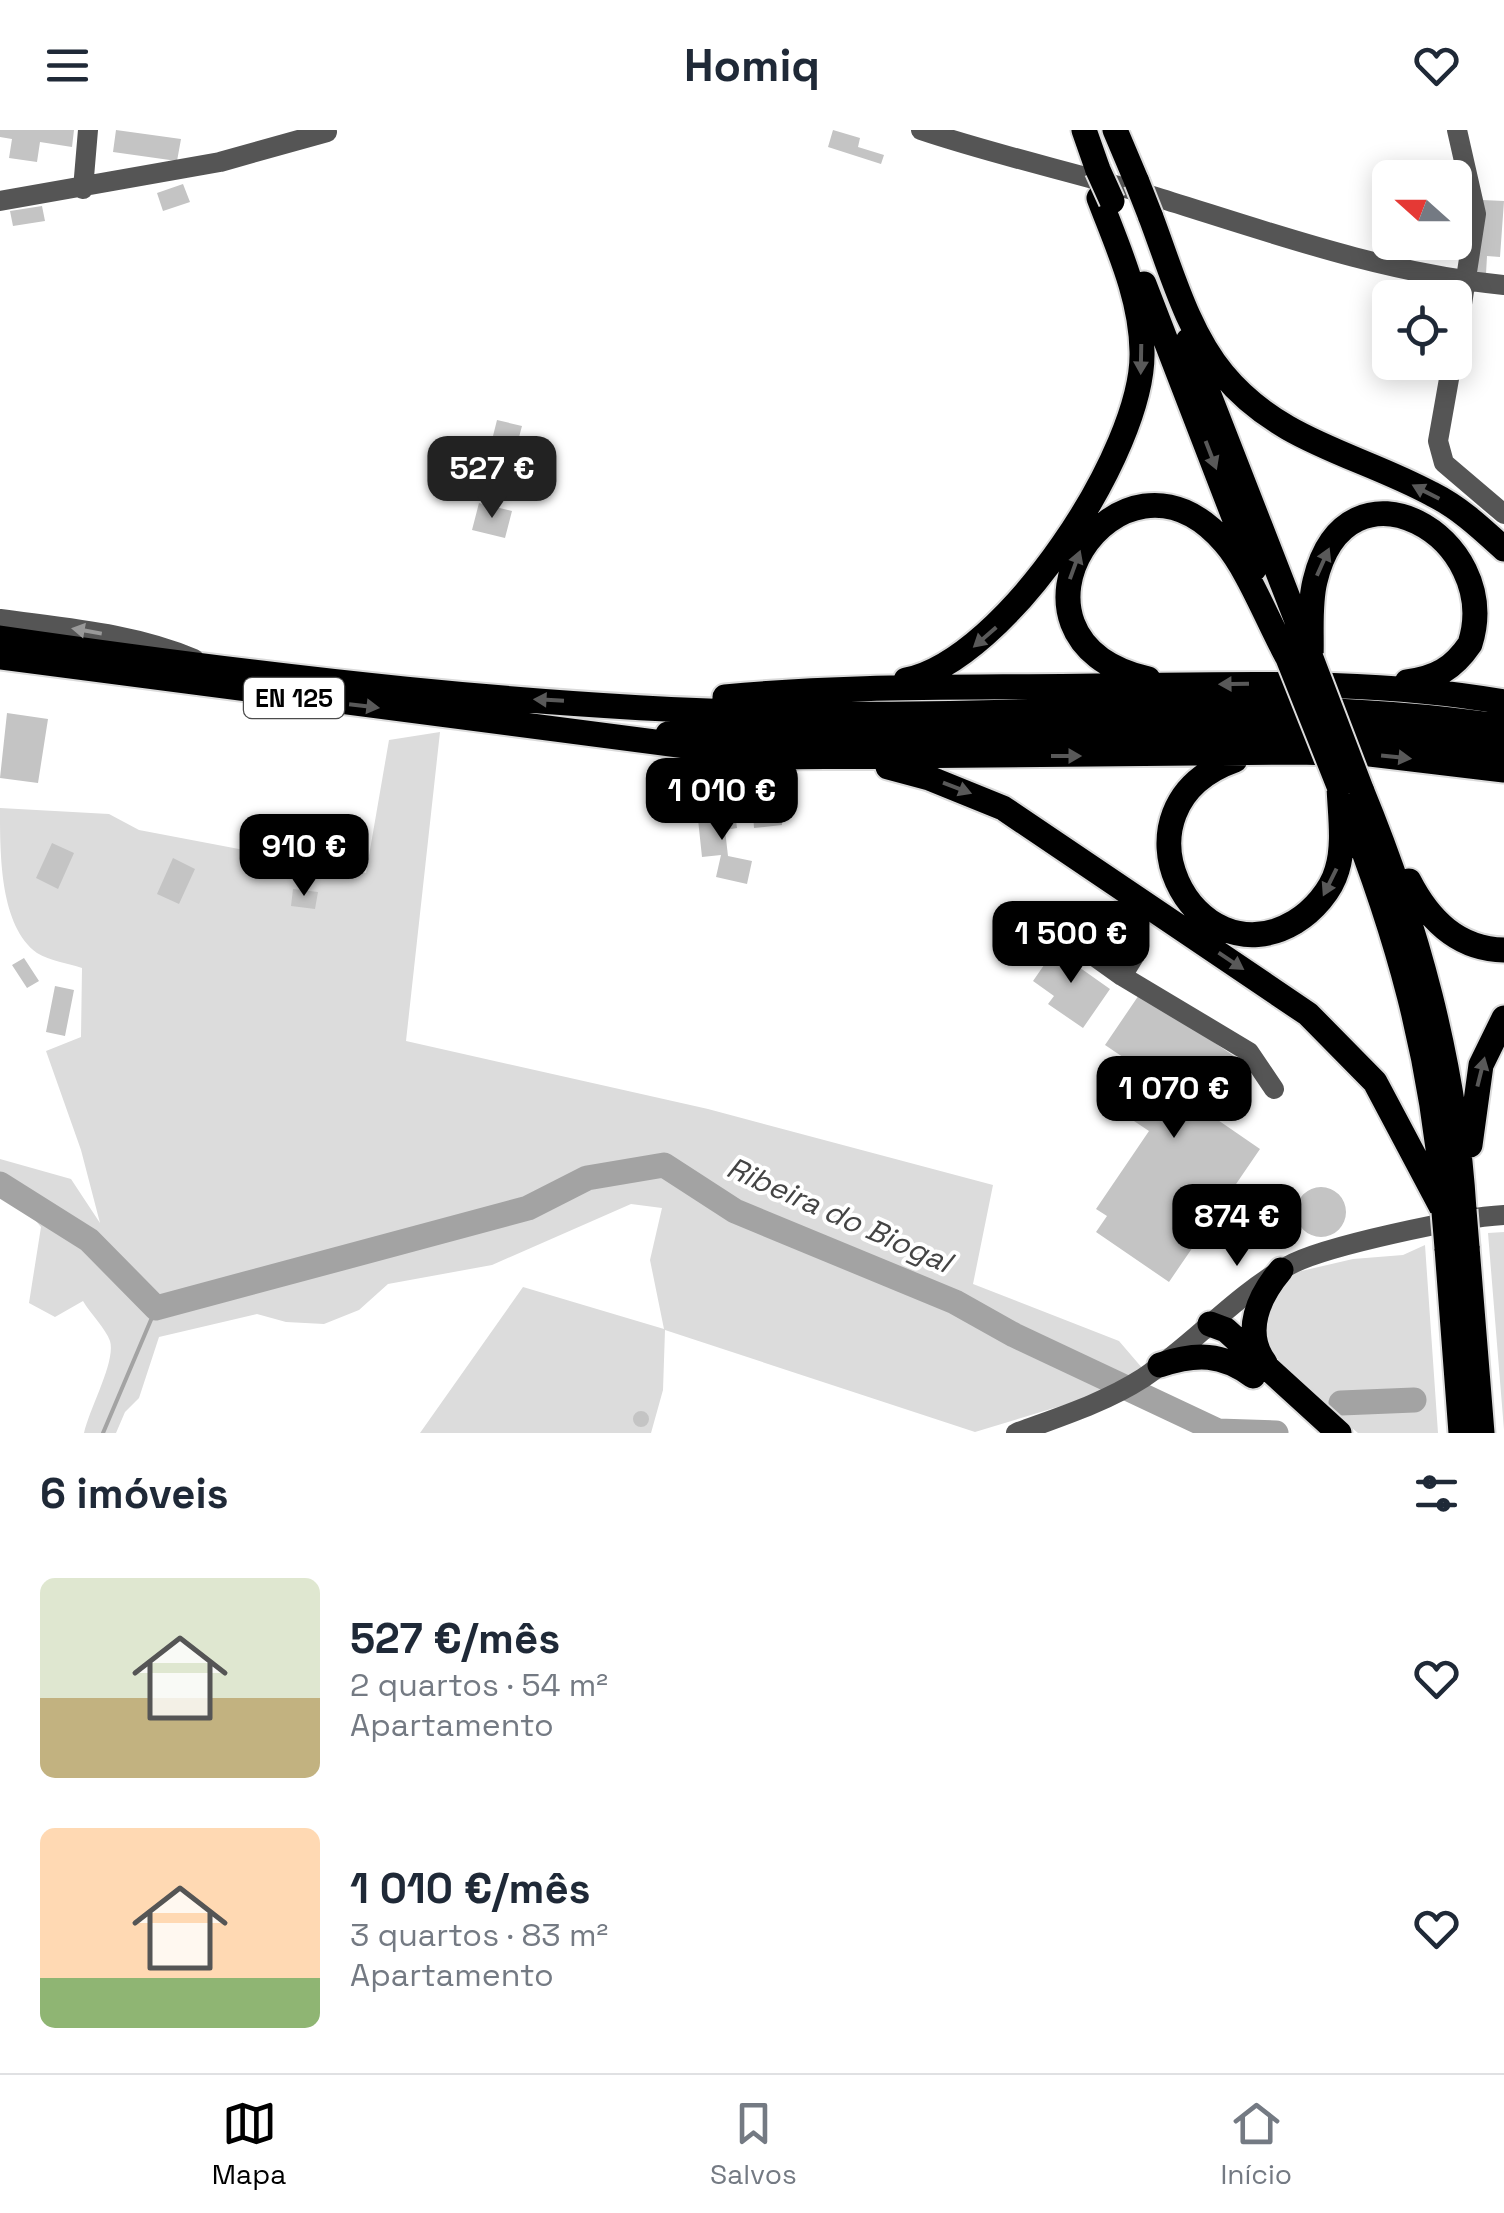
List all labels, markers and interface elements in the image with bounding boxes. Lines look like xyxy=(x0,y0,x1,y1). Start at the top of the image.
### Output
text: Homiq xyxy=(684,37,820,94)
icon: menu xyxy=(40,38,95,93)
icon: heart xyxy=(1409,38,1464,93)
north arrow xyxy=(1372,160,1472,260)
map controls xyxy=(1372,160,1472,380)
button: locate xyxy=(1372,280,1472,380)
one-way arrow xyxy=(1132,344,1148,375)
pin: 527 € xyxy=(422,436,562,521)
one-way arrow xyxy=(1203,441,1219,471)
text: 527 € xyxy=(449,448,535,488)
one-way arrow xyxy=(1412,484,1441,501)
one-way arrow xyxy=(1315,547,1331,577)
one-way arrow xyxy=(1068,550,1083,580)
one-way arrow xyxy=(71,623,102,638)
one-way arrow xyxy=(973,625,998,647)
one-way arrow xyxy=(1217,677,1249,693)
road number: EN 125 xyxy=(244,678,344,718)
one-way arrow xyxy=(532,692,564,708)
one-way arrow xyxy=(348,698,380,714)
one-way arrow xyxy=(1050,748,1082,764)
one-way arrow xyxy=(1380,749,1412,765)
pin: 1 010 € xyxy=(630,758,814,843)
text: 1 010 € xyxy=(668,770,776,810)
one-way arrow xyxy=(942,781,972,797)
pin: 910 € xyxy=(234,814,374,899)
text: 910 € xyxy=(262,826,346,866)
one-way arrow xyxy=(1322,867,1339,896)
pin: 1 500 € xyxy=(979,901,1163,986)
text: 1 500 € xyxy=(1014,913,1128,953)
one-way arrow xyxy=(1218,951,1245,970)
pin: 1 070 € xyxy=(1082,1056,1266,1141)
one-way arrow xyxy=(1474,1056,1489,1087)
text: 1 070 € xyxy=(1119,1068,1229,1108)
water label: Ribeira do Biogal xyxy=(721,1148,961,1283)
pin: 874 € xyxy=(1167,1184,1307,1269)
text: 874 € xyxy=(1194,1196,1280,1236)
icon: filters xyxy=(1409,1466,1464,1521)
text: 6 imóveis xyxy=(40,1467,229,1520)
text: 527 €/mês xyxy=(350,1612,560,1665)
icon: home xyxy=(120,1618,240,1738)
icon: heart xyxy=(1409,1651,1464,1706)
text: 2 quartos · 54 m² xyxy=(350,1665,608,1705)
text: Apartamento xyxy=(350,1705,554,1745)
text: 1 010 €/mês xyxy=(350,1862,591,1915)
icon: home xyxy=(120,1868,240,1988)
icon: heart xyxy=(1409,1901,1464,1956)
text: 3 quartos · 83 m² xyxy=(350,1915,608,1955)
text: Apartamento xyxy=(350,1955,554,1995)
tab: Mapa xyxy=(212,2096,286,2192)
tab: Salvos xyxy=(710,2096,797,2192)
tab: Início xyxy=(1220,2096,1292,2192)

